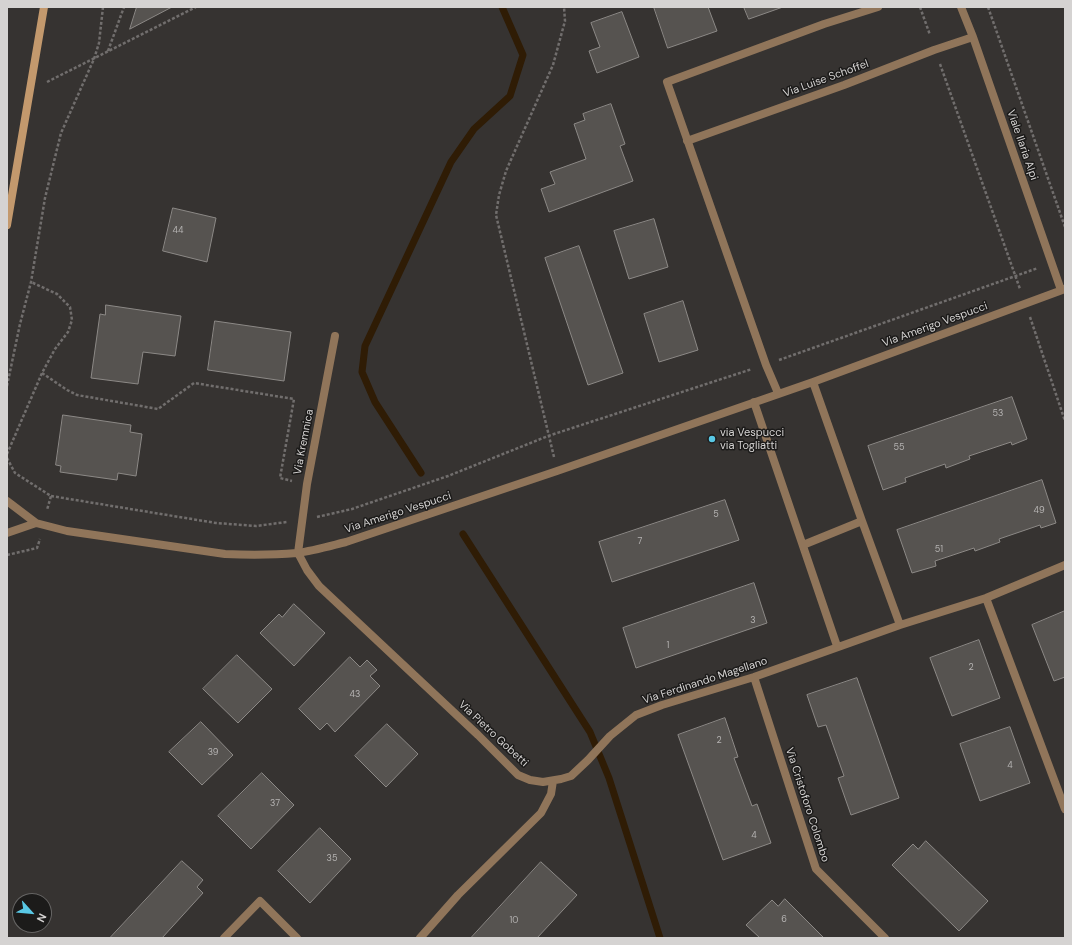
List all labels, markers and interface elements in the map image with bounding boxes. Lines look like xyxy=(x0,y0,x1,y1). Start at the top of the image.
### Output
street label: Via Luise Schoffel xyxy=(782,57,870,101)
street label: Viale Ilaria Alpi xyxy=(1004,108,1040,182)
house number: 44 xyxy=(173,226,183,236)
street label: Via Amerigo Vespucci xyxy=(881,300,989,350)
street label: Via Kremnica xyxy=(291,408,317,476)
house number: 53 xyxy=(993,409,1003,419)
place label: via Vespucci via Togliatti xyxy=(720,426,784,452)
marker: via Vespucci via Togliatti xyxy=(707,434,717,444)
house number: 55 xyxy=(894,443,904,453)
street label: Via Amerigo Vespucci xyxy=(343,490,453,536)
house number: 49 xyxy=(1033,506,1045,516)
house number: 5 xyxy=(713,510,719,520)
house number: 7 xyxy=(638,537,642,547)
house number: 51 xyxy=(935,545,943,555)
house number: 3 xyxy=(750,616,756,626)
house number: 1 xyxy=(667,641,669,651)
street label: Via Ferdinando Magellano xyxy=(641,655,769,707)
house number: 2 xyxy=(968,663,974,673)
house number: 43 xyxy=(350,690,360,700)
street label: Via Pietro Gobetti xyxy=(455,698,531,770)
house number: 2 xyxy=(716,736,722,746)
street label: Via Cristoforo Colombo xyxy=(782,746,832,864)
house number: 39 xyxy=(208,748,218,758)
house number: 4 xyxy=(1007,761,1013,771)
house number: 37 xyxy=(270,799,280,809)
house number: 4 xyxy=(751,831,757,841)
house number: 35 xyxy=(327,854,337,864)
north arrow xyxy=(12,893,52,933)
text: N xyxy=(34,911,50,925)
house number: 6 xyxy=(781,915,787,925)
house number: 10 xyxy=(510,916,518,926)

